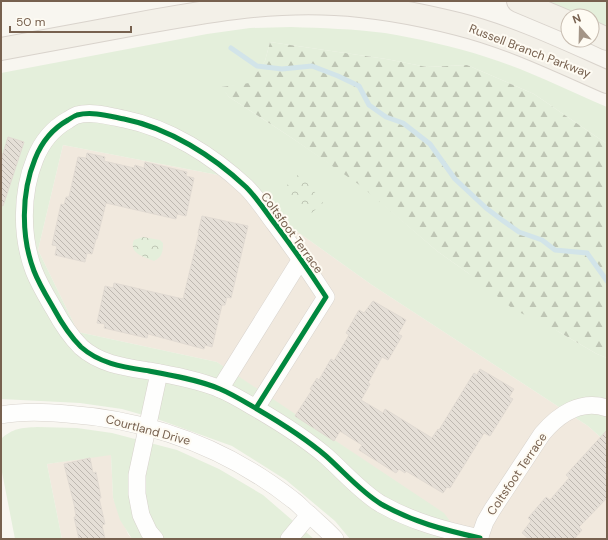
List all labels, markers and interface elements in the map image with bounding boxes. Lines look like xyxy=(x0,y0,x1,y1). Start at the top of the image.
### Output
scale bar xyxy=(10,8,131,34)
north arrow xyxy=(560,8,600,48)
text: N xyxy=(570,11,583,27)
text: 50 m xyxy=(16,14,45,30)
street label: Russell Branch Parkway xyxy=(467,20,593,82)
street label: Coltsfoot Terrace xyxy=(257,189,327,277)
street label: Courtland Drive xyxy=(104,411,192,449)
street label: Coltsfoot Terrace xyxy=(483,429,551,518)

